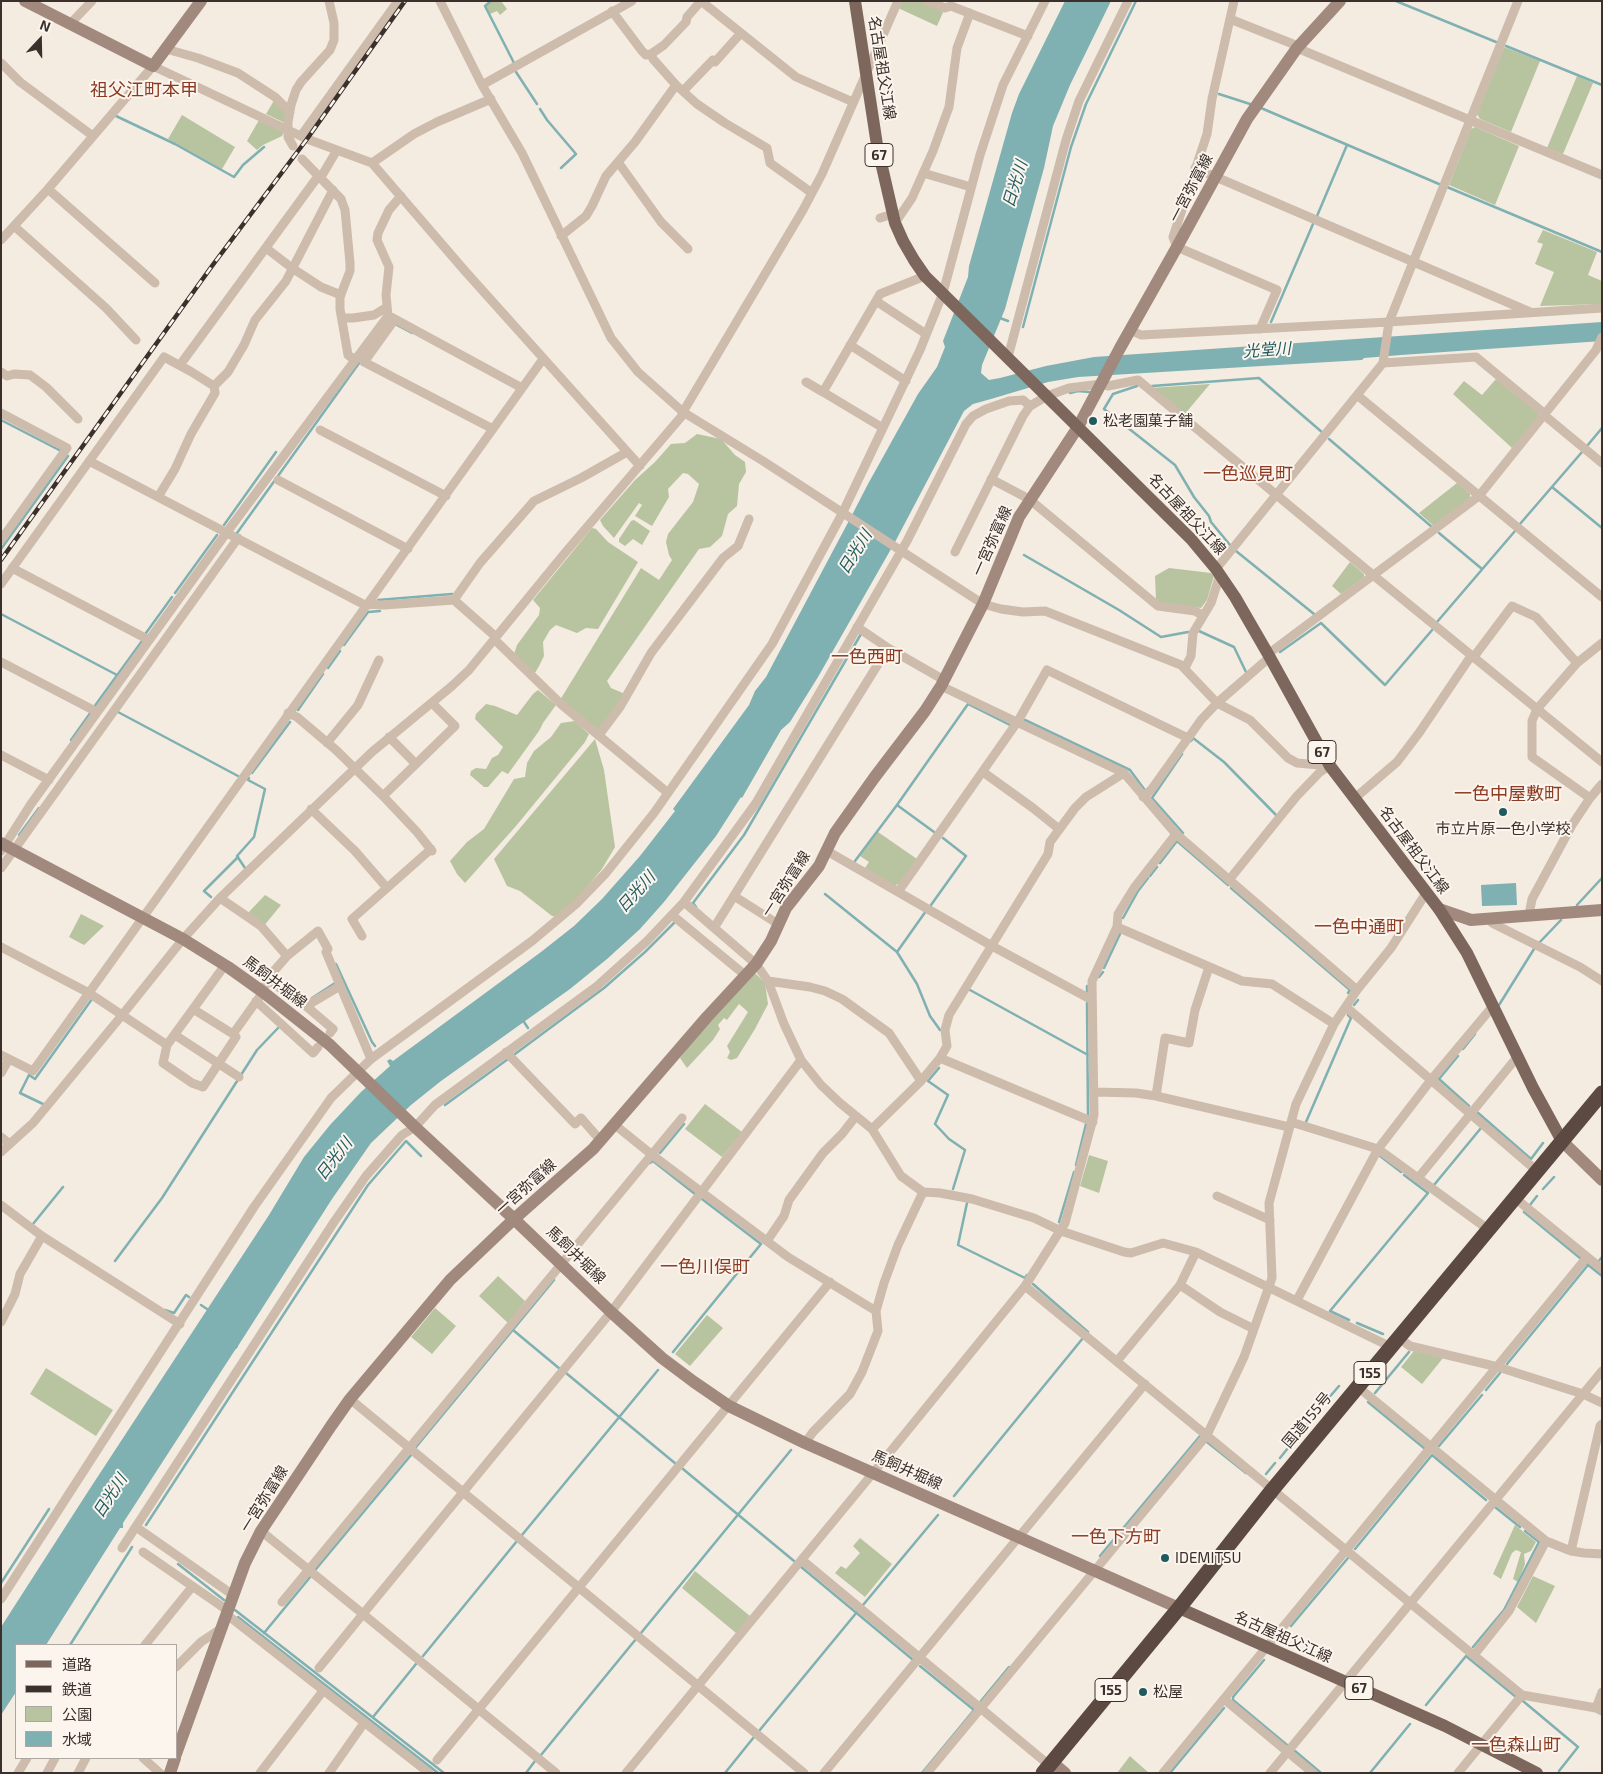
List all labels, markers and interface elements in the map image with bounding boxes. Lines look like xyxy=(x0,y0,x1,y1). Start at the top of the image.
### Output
north arrow xyxy=(15,15,65,65)
street label: 名古屋祖父江線 xyxy=(865,15,899,121)
text: N xyxy=(38,16,53,35)
district label: 祖父江町本甲 xyxy=(90,79,198,101)
road number: 67 xyxy=(865,144,893,166)
street label: 一宮弥富線 xyxy=(1165,151,1217,225)
water label: 日光川 xyxy=(999,158,1031,210)
water label: 光堂川 xyxy=(1242,339,1292,361)
place label: 松老園菓子舗 xyxy=(1103,412,1193,430)
marker: 松老園菓子舗 xyxy=(1087,415,1099,427)
district label: 一色巡見町 xyxy=(1203,463,1293,485)
street label: 名古屋祖父江線 xyxy=(1145,469,1229,559)
street label: 一宮弥富線 xyxy=(969,503,1015,579)
water label: 日光川 xyxy=(834,527,876,577)
district label: 一色西町 xyxy=(831,646,903,668)
road number: 67 xyxy=(1308,740,1336,764)
district label: 一色中屋敷町 xyxy=(1454,783,1562,805)
street label: 名古屋祖父江線 xyxy=(1375,803,1453,897)
marker: 市立片原一色小学校 xyxy=(1497,806,1509,818)
place label: 市立片原一色小学校 xyxy=(1436,820,1570,838)
street label: 一宮弥富線 xyxy=(758,848,814,920)
water label: 日光川 xyxy=(613,868,659,916)
district label: 一色中通町 xyxy=(1314,916,1404,938)
street label: 馬飼井堀線 xyxy=(240,952,310,1012)
water label: 日光川 xyxy=(312,1134,356,1184)
street label: 一宮弥富線 xyxy=(492,1155,560,1219)
street label: 馬飼井堀線 xyxy=(543,1222,609,1288)
district label: 一色川俣町 xyxy=(660,1256,750,1278)
road number: 155 xyxy=(1354,1362,1386,1385)
street label: 国道155号 xyxy=(1279,1389,1335,1451)
street label: 馬飼井堀線 xyxy=(869,1447,945,1493)
street label: 一宮弥富線 xyxy=(236,1462,292,1536)
water label: 日光川 xyxy=(89,1471,131,1521)
district label: 一色下方町 xyxy=(1071,1526,1161,1548)
place label: IDEMITSU xyxy=(1175,1549,1241,1567)
marker: IDEMITSU xyxy=(1159,1552,1171,1564)
street label: 名古屋祖父江線 xyxy=(1231,1607,1335,1667)
legend xyxy=(15,1644,178,1759)
text: 道路 xyxy=(62,1655,92,1673)
road number: 67 xyxy=(1345,1676,1373,1700)
road number: 155 xyxy=(1095,1678,1127,1702)
text: 鉄道 xyxy=(62,1680,92,1698)
place label: 松屋 xyxy=(1153,1683,1183,1701)
marker: 松屋 xyxy=(1137,1686,1149,1698)
text: 公園 xyxy=(62,1705,92,1723)
text: 水域 xyxy=(62,1730,92,1748)
district label: 一色森山町 xyxy=(1471,1734,1561,1756)

